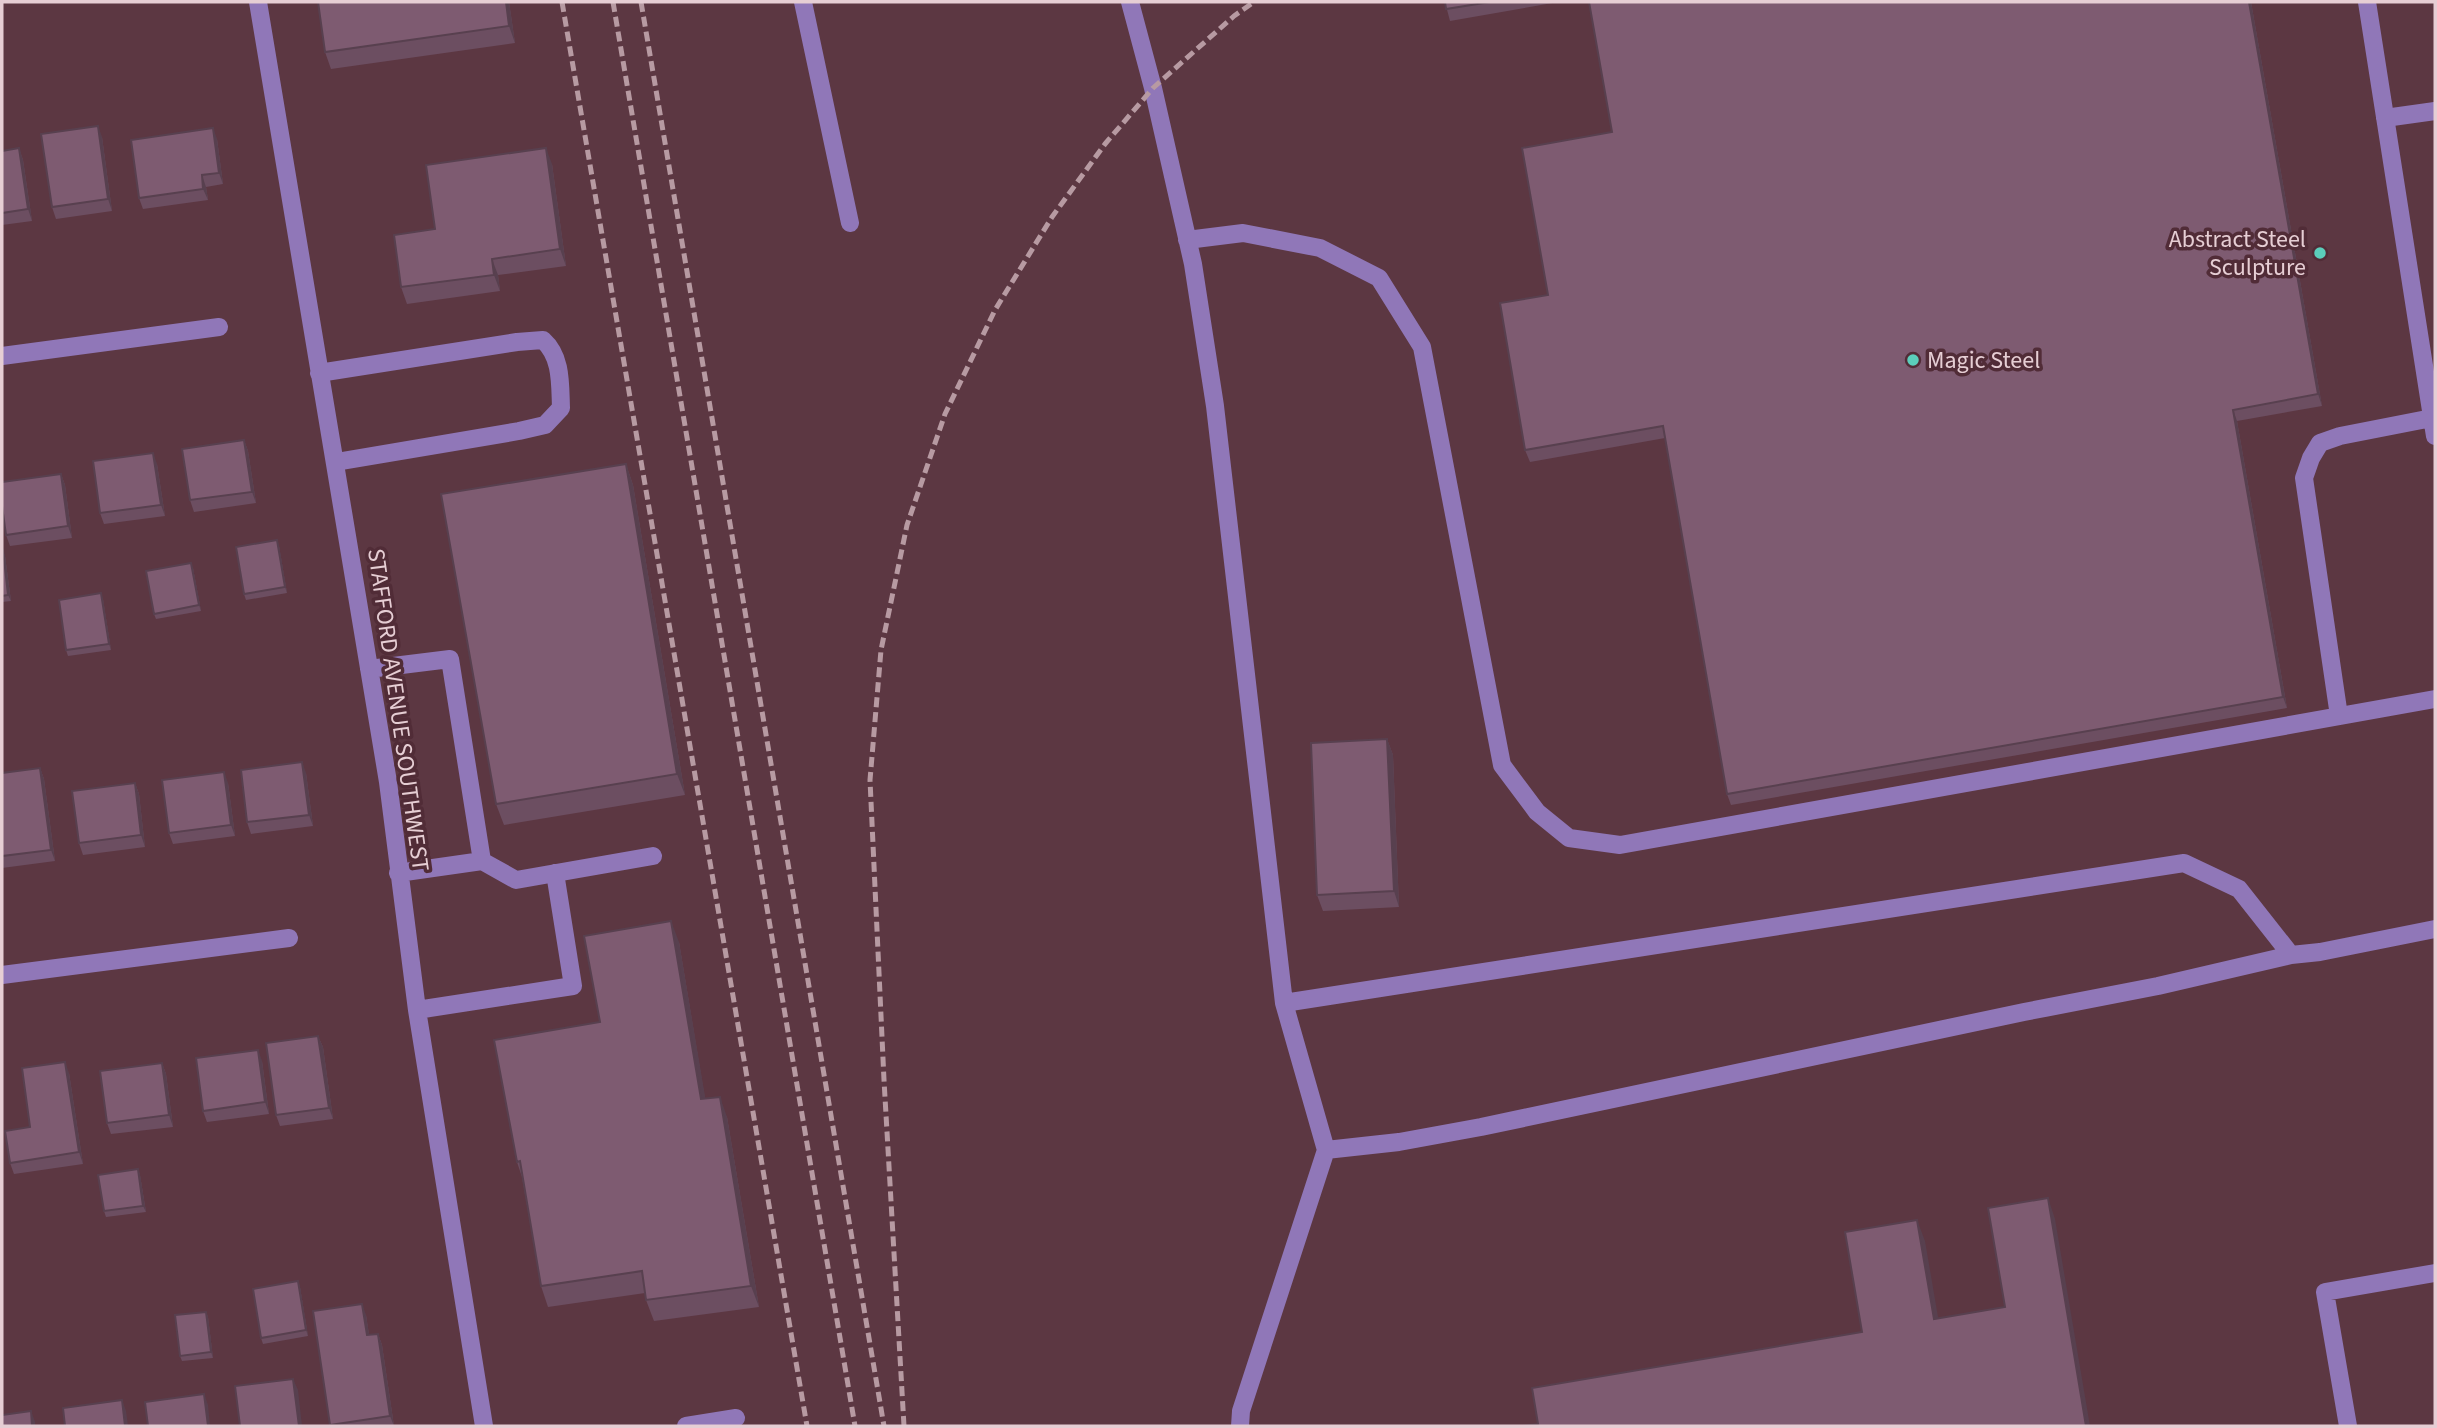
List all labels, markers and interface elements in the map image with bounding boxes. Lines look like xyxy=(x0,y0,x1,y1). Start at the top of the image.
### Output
place label: Abstract Steel Sculpture xyxy=(2169,222,2306,285)
marker: Abstract Steel Sculpture xyxy=(2312,245,2328,261)
place label: Magic Steel xyxy=(1927,343,2040,378)
marker: Magic Steel xyxy=(1905,352,1921,368)
street label: STAFFORD AVENUE SOUTHWEST xyxy=(358,546,438,874)

